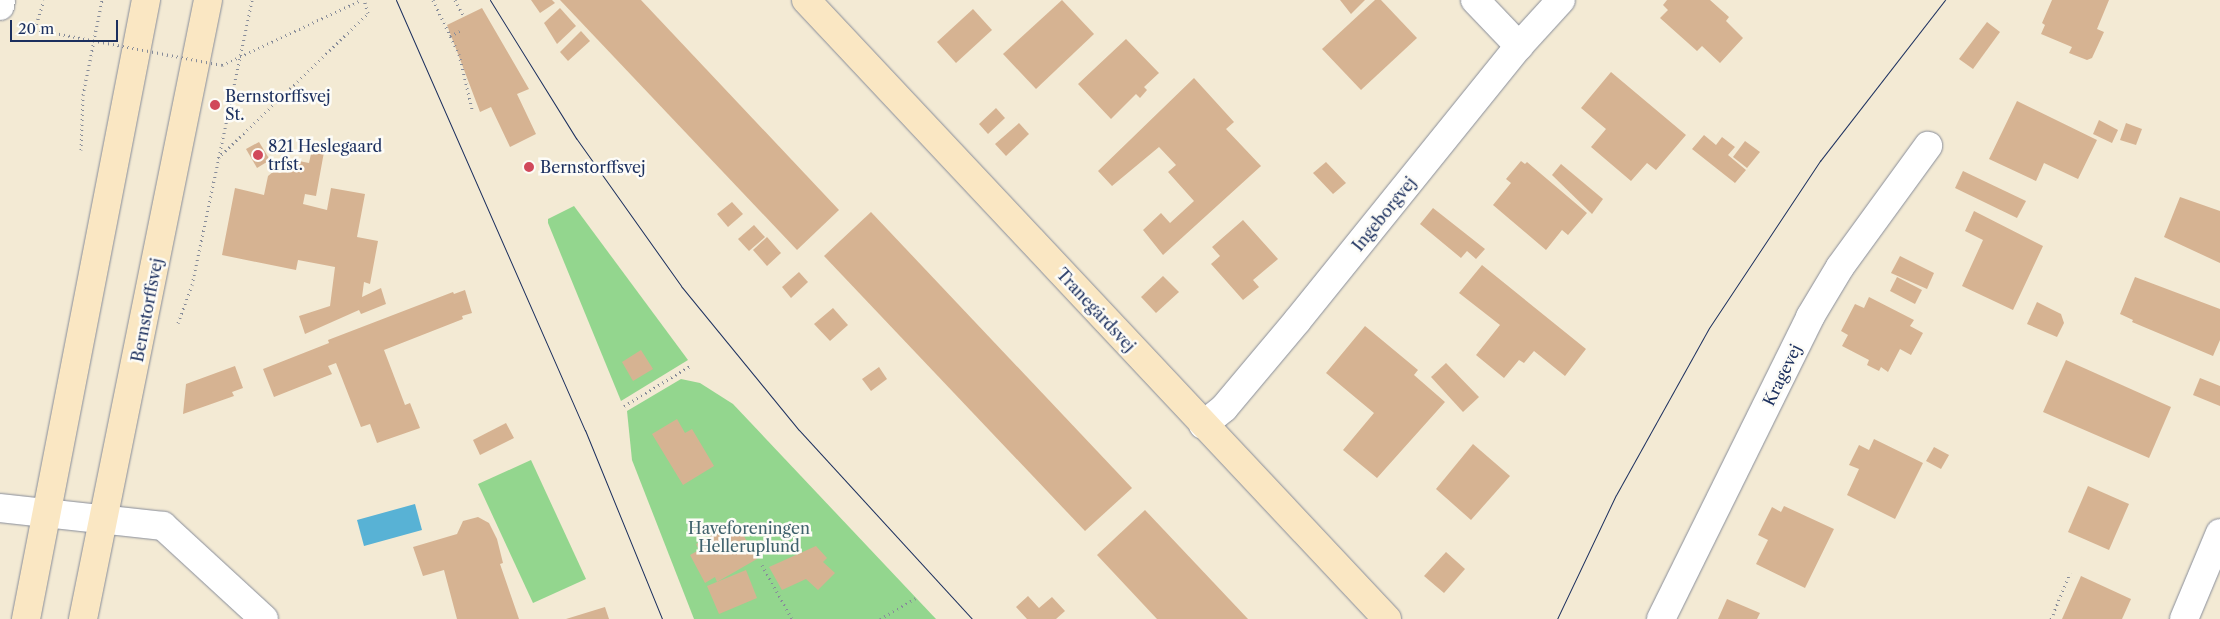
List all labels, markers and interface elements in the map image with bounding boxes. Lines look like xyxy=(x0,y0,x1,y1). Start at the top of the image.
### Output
scale bar xyxy=(12,10,120,42)
text: 20 m xyxy=(18,19,54,38)
place label: Bernstorffsvej St. xyxy=(225,86,331,124)
marker: Bernstorffsvej St. xyxy=(209,99,221,111)
place label: 821 Heslegaard trfst. xyxy=(268,136,382,174)
marker: 821 Heslegaard trfst. xyxy=(252,149,264,161)
place label: Bernstorffsvej xyxy=(540,157,646,177)
marker: Bernstorffsvej xyxy=(522,160,536,174)
street label: Ingeborgvej xyxy=(1348,173,1420,255)
street label: Bernstorffsvej xyxy=(128,256,166,364)
street label: Tranegårdsvej xyxy=(1053,264,1139,356)
street label: Kragevej xyxy=(1759,341,1805,409)
park label: Haveforeningen Helleruplund xyxy=(688,518,810,556)

